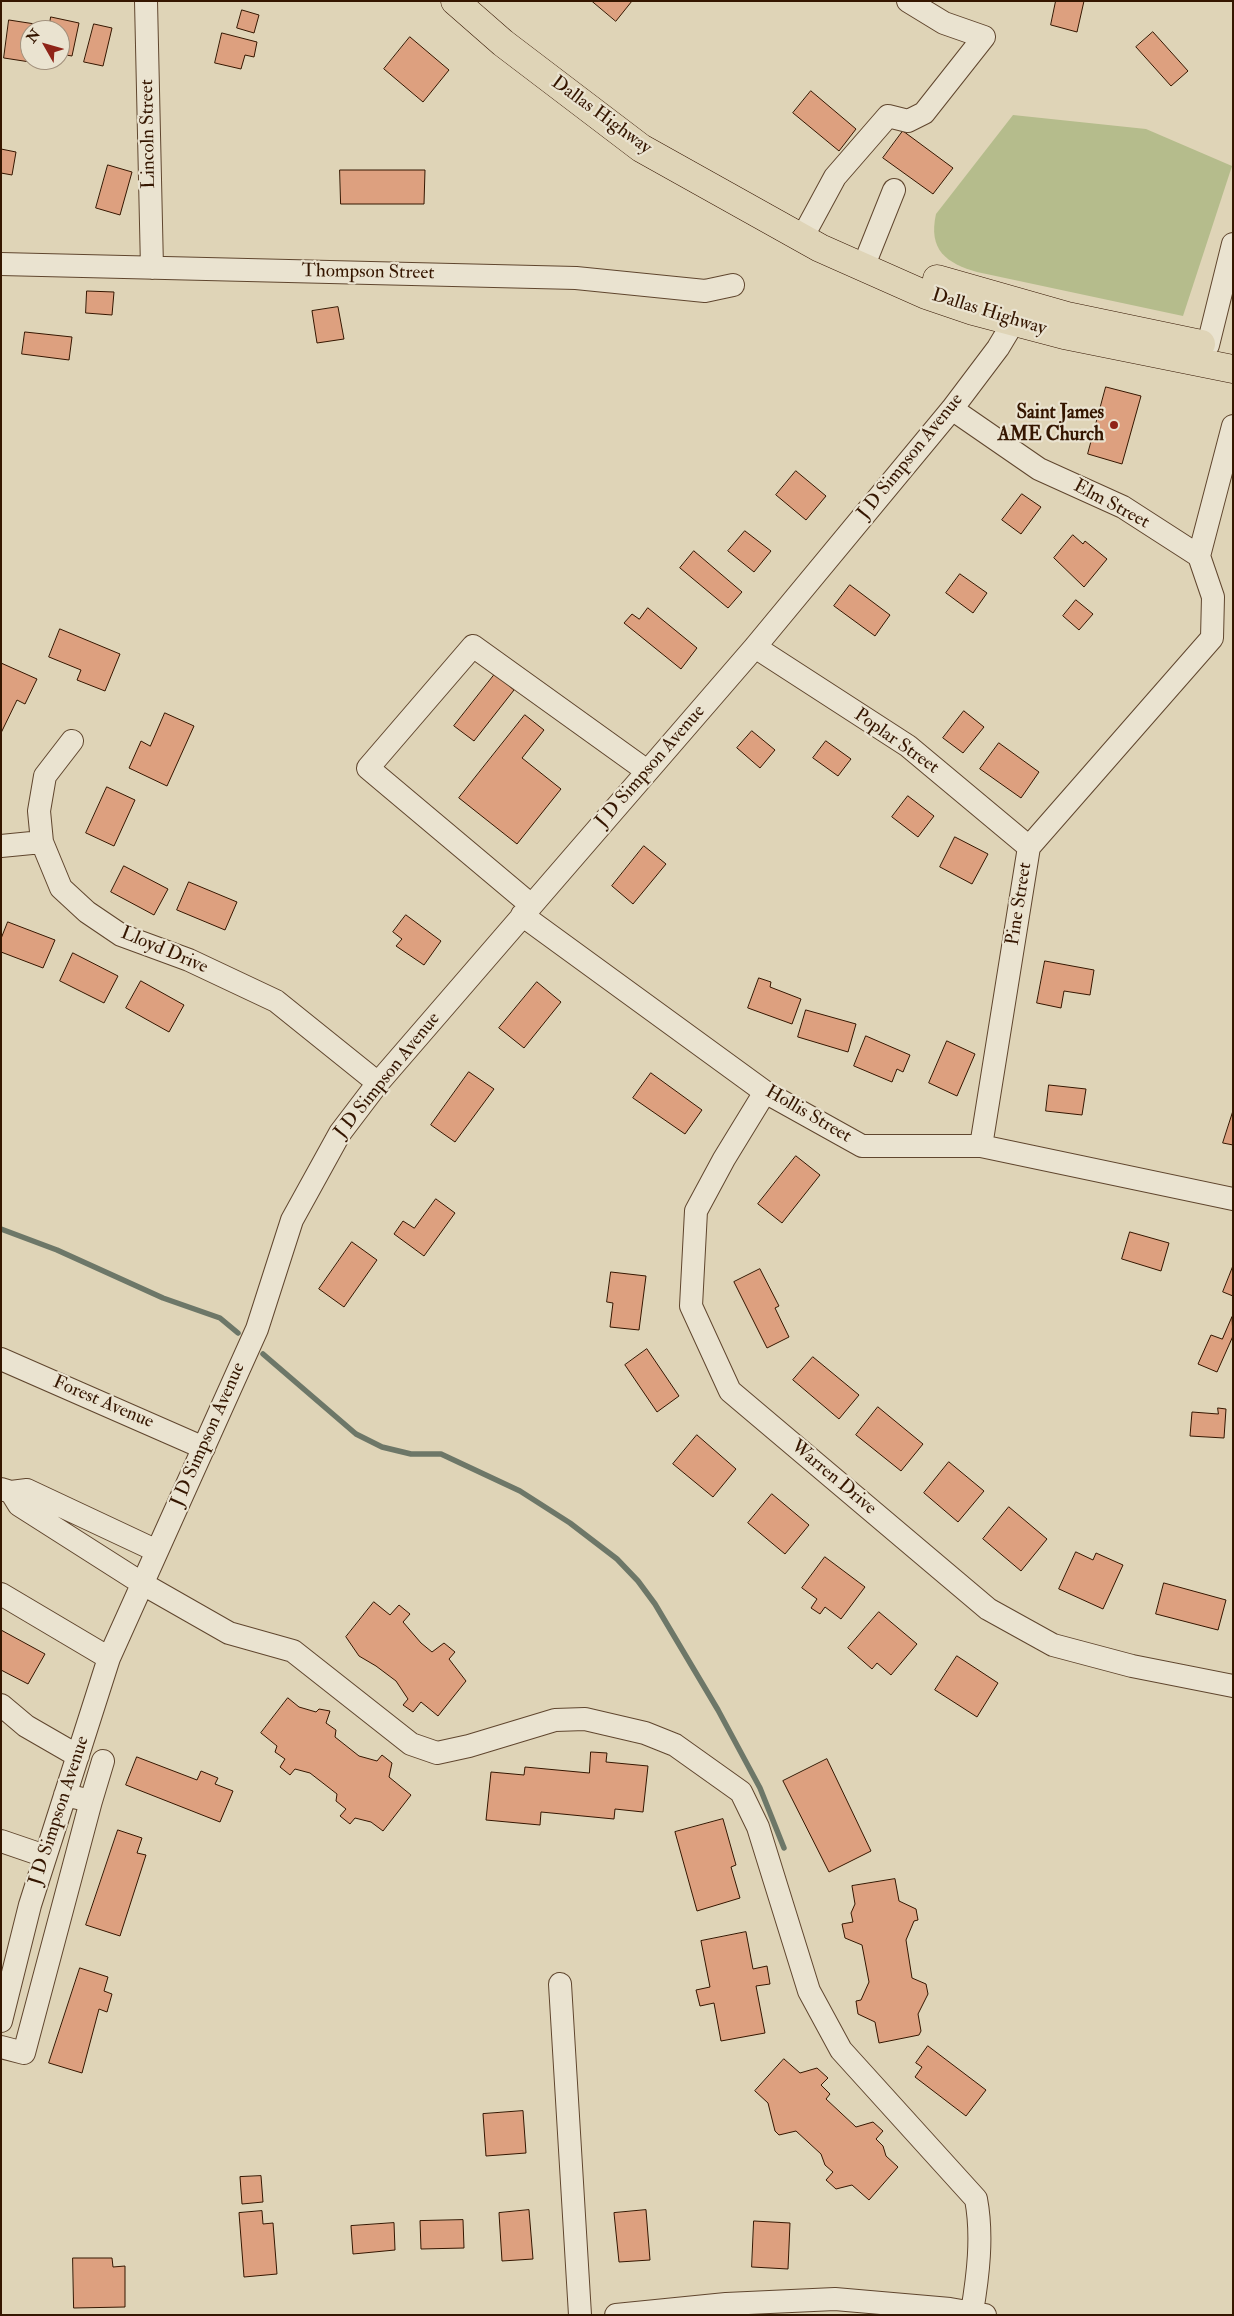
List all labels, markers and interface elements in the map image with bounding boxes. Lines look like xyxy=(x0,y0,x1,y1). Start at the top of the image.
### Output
north arrow xyxy=(20,20,70,70)
text: N xyxy=(23,26,44,46)
street label: Dallas Highway xyxy=(546,72,656,160)
street label: Lincoln Street xyxy=(137,79,161,189)
street label: Thompson Street xyxy=(301,260,435,286)
street label: Dallas Highway xyxy=(929,285,1049,341)
street label: J D Simpson Avenue xyxy=(853,389,969,525)
place label: Saint James AME Church xyxy=(998,403,1104,447)
marker: Saint James AME Church xyxy=(1108,419,1120,431)
street label: Elm Street xyxy=(1069,475,1153,535)
street label: J D Simpson Avenue xyxy=(591,701,711,833)
street label: Poplar Street xyxy=(849,704,943,780)
street label: Pine Street xyxy=(1002,861,1038,947)
street label: Lloyd Drive xyxy=(117,922,211,980)
street label: J D Simpson Avenue xyxy=(330,1008,446,1144)
street label: Hollis Street xyxy=(761,1081,855,1149)
street label: J D Simpson Avenue xyxy=(167,1359,251,1511)
street label: Forest Avenue xyxy=(49,1372,157,1434)
street label: Warren Drive xyxy=(786,1436,880,1520)
street label: J D Simpson Avenue xyxy=(25,1734,95,1888)

